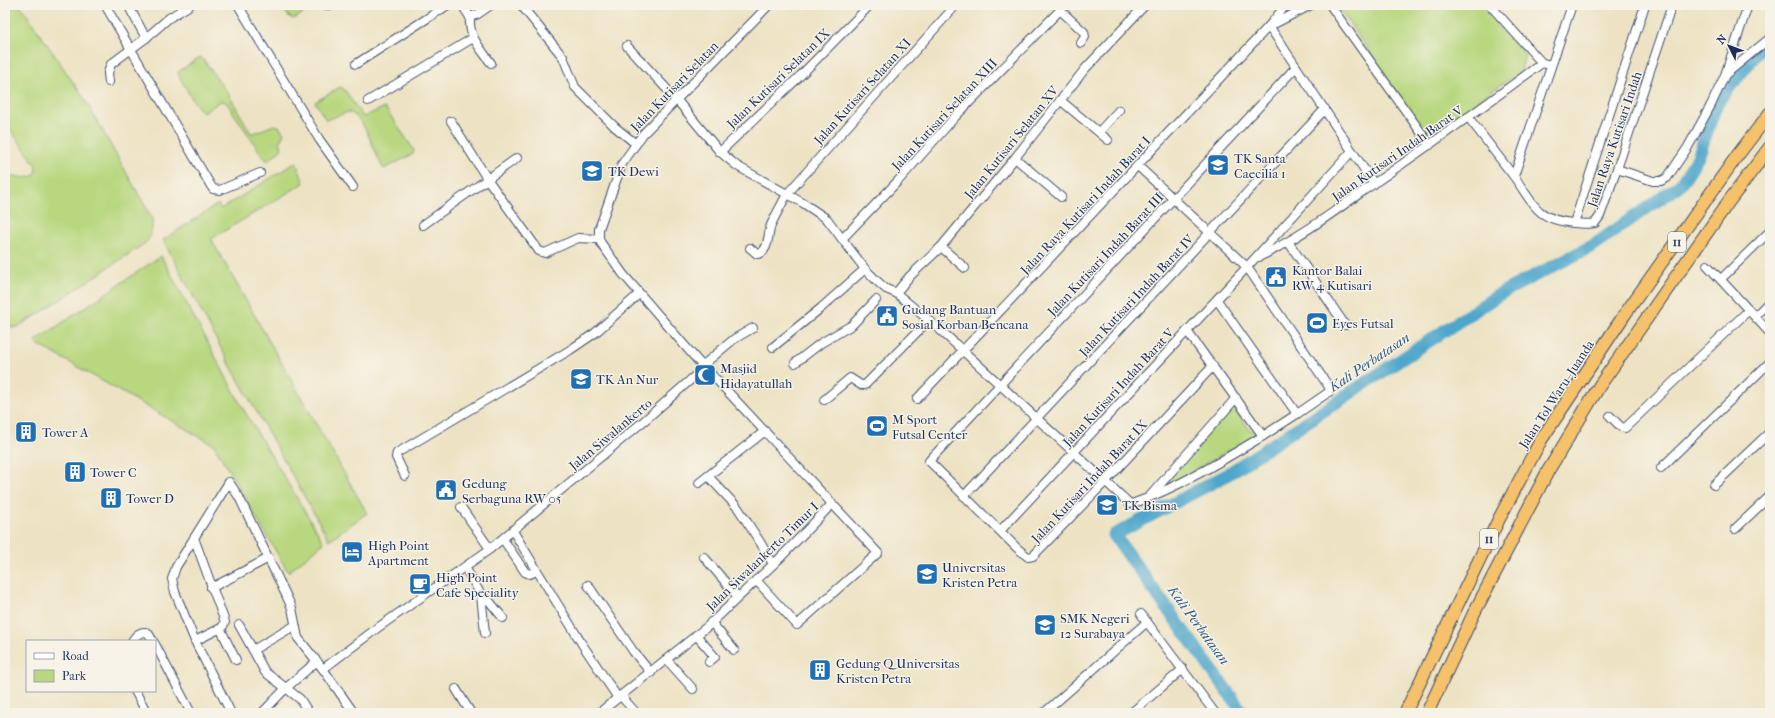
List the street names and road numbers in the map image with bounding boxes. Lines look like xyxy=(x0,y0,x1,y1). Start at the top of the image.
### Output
street label: Jalan Kutisari Selatan IX xyxy=(723,25,833,132)
street label: Jalan Kutisari Selatan XI xyxy=(810,35,914,148)
street label: Jalan Kutisari Selatan xyxy=(627,38,722,135)
street label: Jalan Kutisari Selatan XIII xyxy=(888,55,1000,174)
street label: Jalan Raya Kutisari Indah xyxy=(1584,69,1645,210)
street label: Jalan Kutisari Selatan XV xyxy=(961,82,1062,203)
street label: Jalan Kutisari Indah Barat V xyxy=(1328,102,1466,205)
street label: Jalan Raya Kutisari Indah Barat I xyxy=(1017,133,1154,278)
street label: Jalan Kutisari Indah Barat III xyxy=(1044,190,1166,320)
street label: Jalan Kutisari Indah Barat IV xyxy=(1075,231,1197,360)
road number: 11 xyxy=(1668,232,1686,252)
street label: Jalan Kutisari Indah Barat V xyxy=(1059,325,1177,450)
street label: Jalan Tol Waru–Juanda xyxy=(1515,336,1598,452)
street label: Jalan Siwalankerto xyxy=(565,395,655,474)
street label: Jalan Kutisari Indah Barat IX xyxy=(1028,417,1150,547)
street label: Jalan Siwalankerto Timur I xyxy=(702,499,821,615)
road number: 11 xyxy=(1480,529,1498,549)

